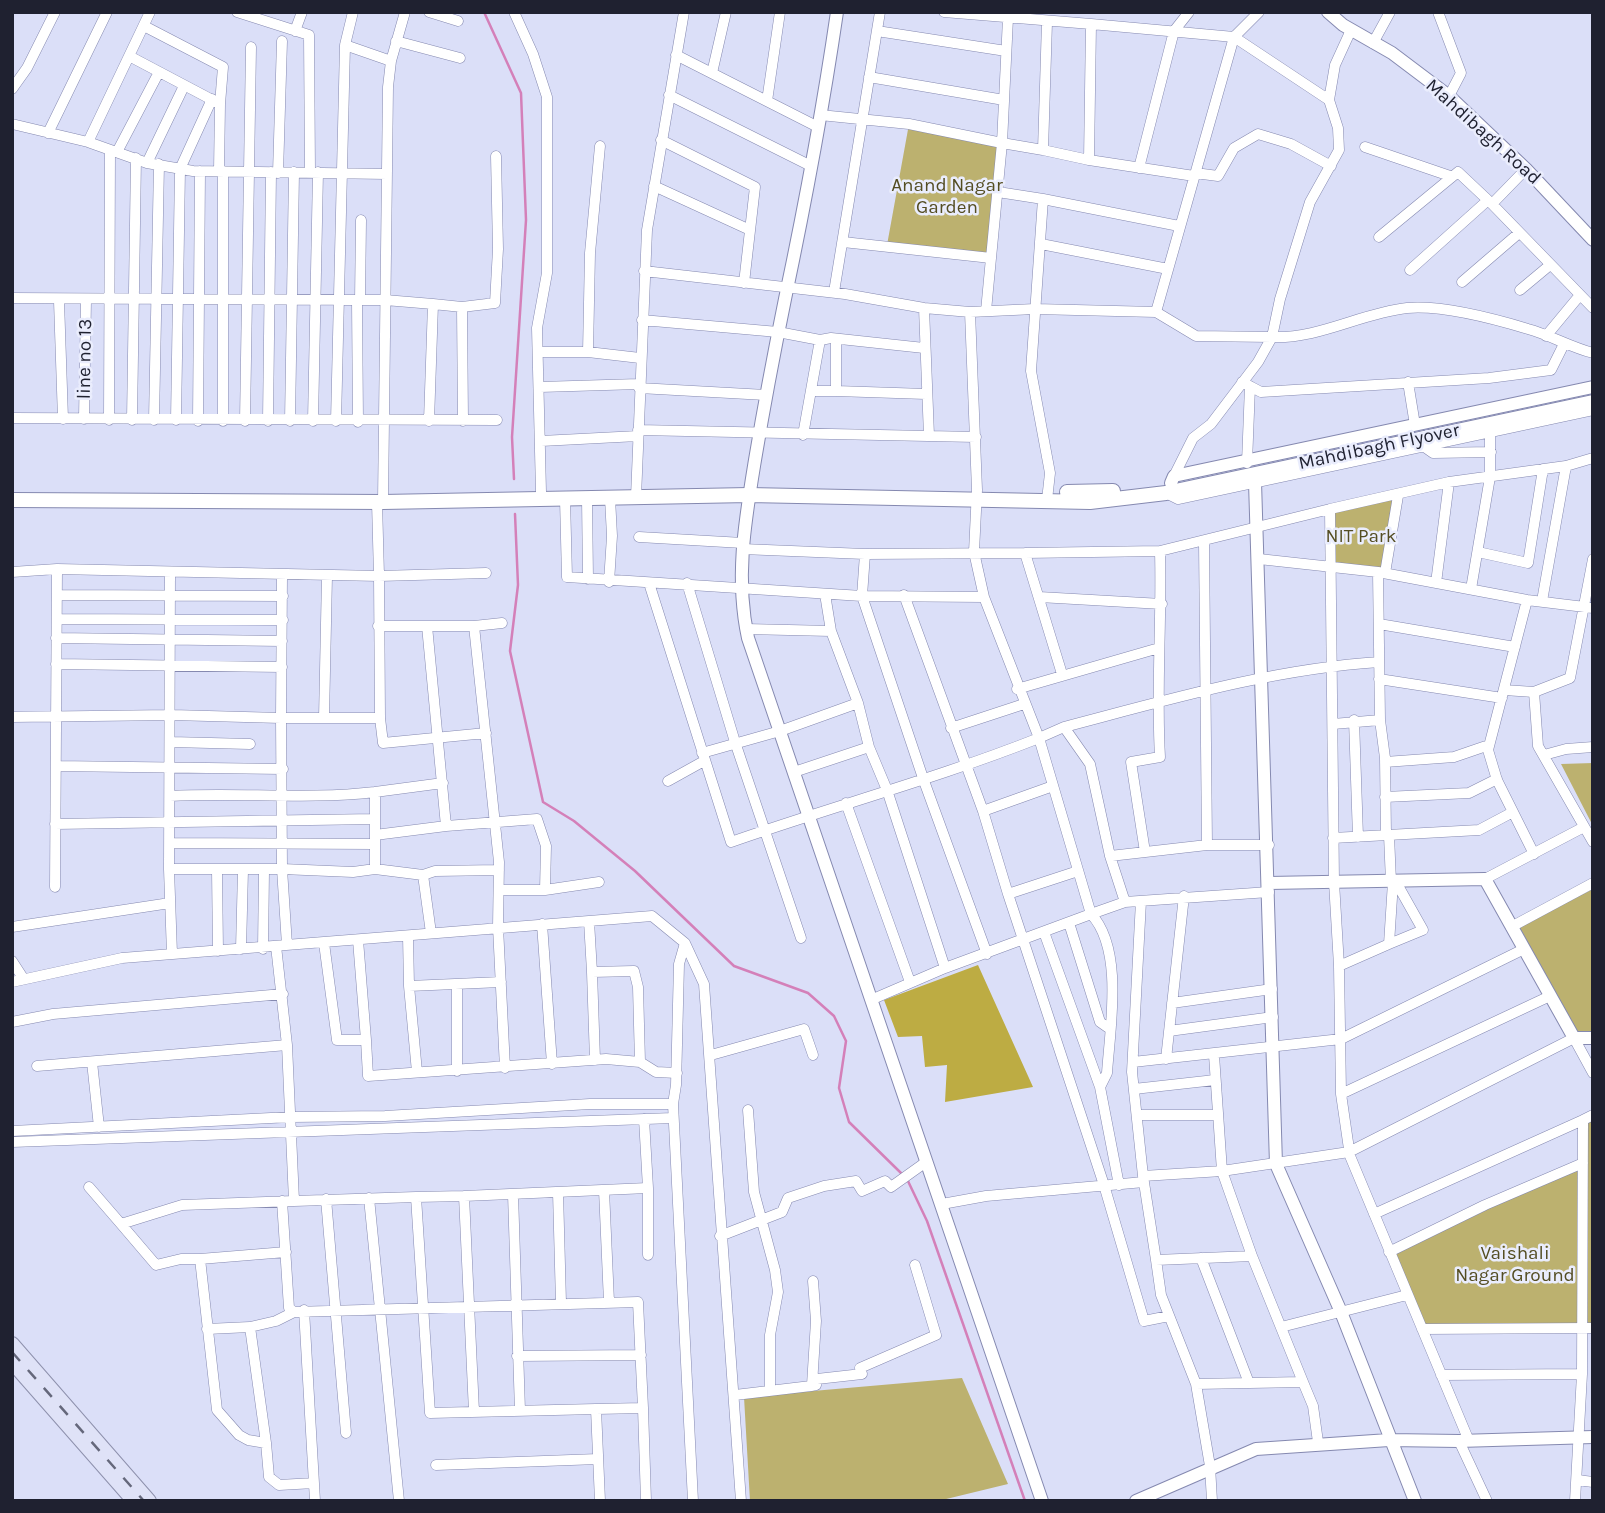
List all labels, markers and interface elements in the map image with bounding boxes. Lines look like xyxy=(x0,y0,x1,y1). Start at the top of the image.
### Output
street label: Mahdibagh Road xyxy=(1421,74,1545,190)
park label: Anand Nagar Garden xyxy=(891,175,1003,219)
street label: line no 13 xyxy=(73,319,97,399)
street label: Mahdibagh Flyover xyxy=(1296,419,1462,475)
park label: NIT Park xyxy=(1326,526,1396,548)
park label: Vaishali Nagar Ground xyxy=(1455,1243,1575,1287)

